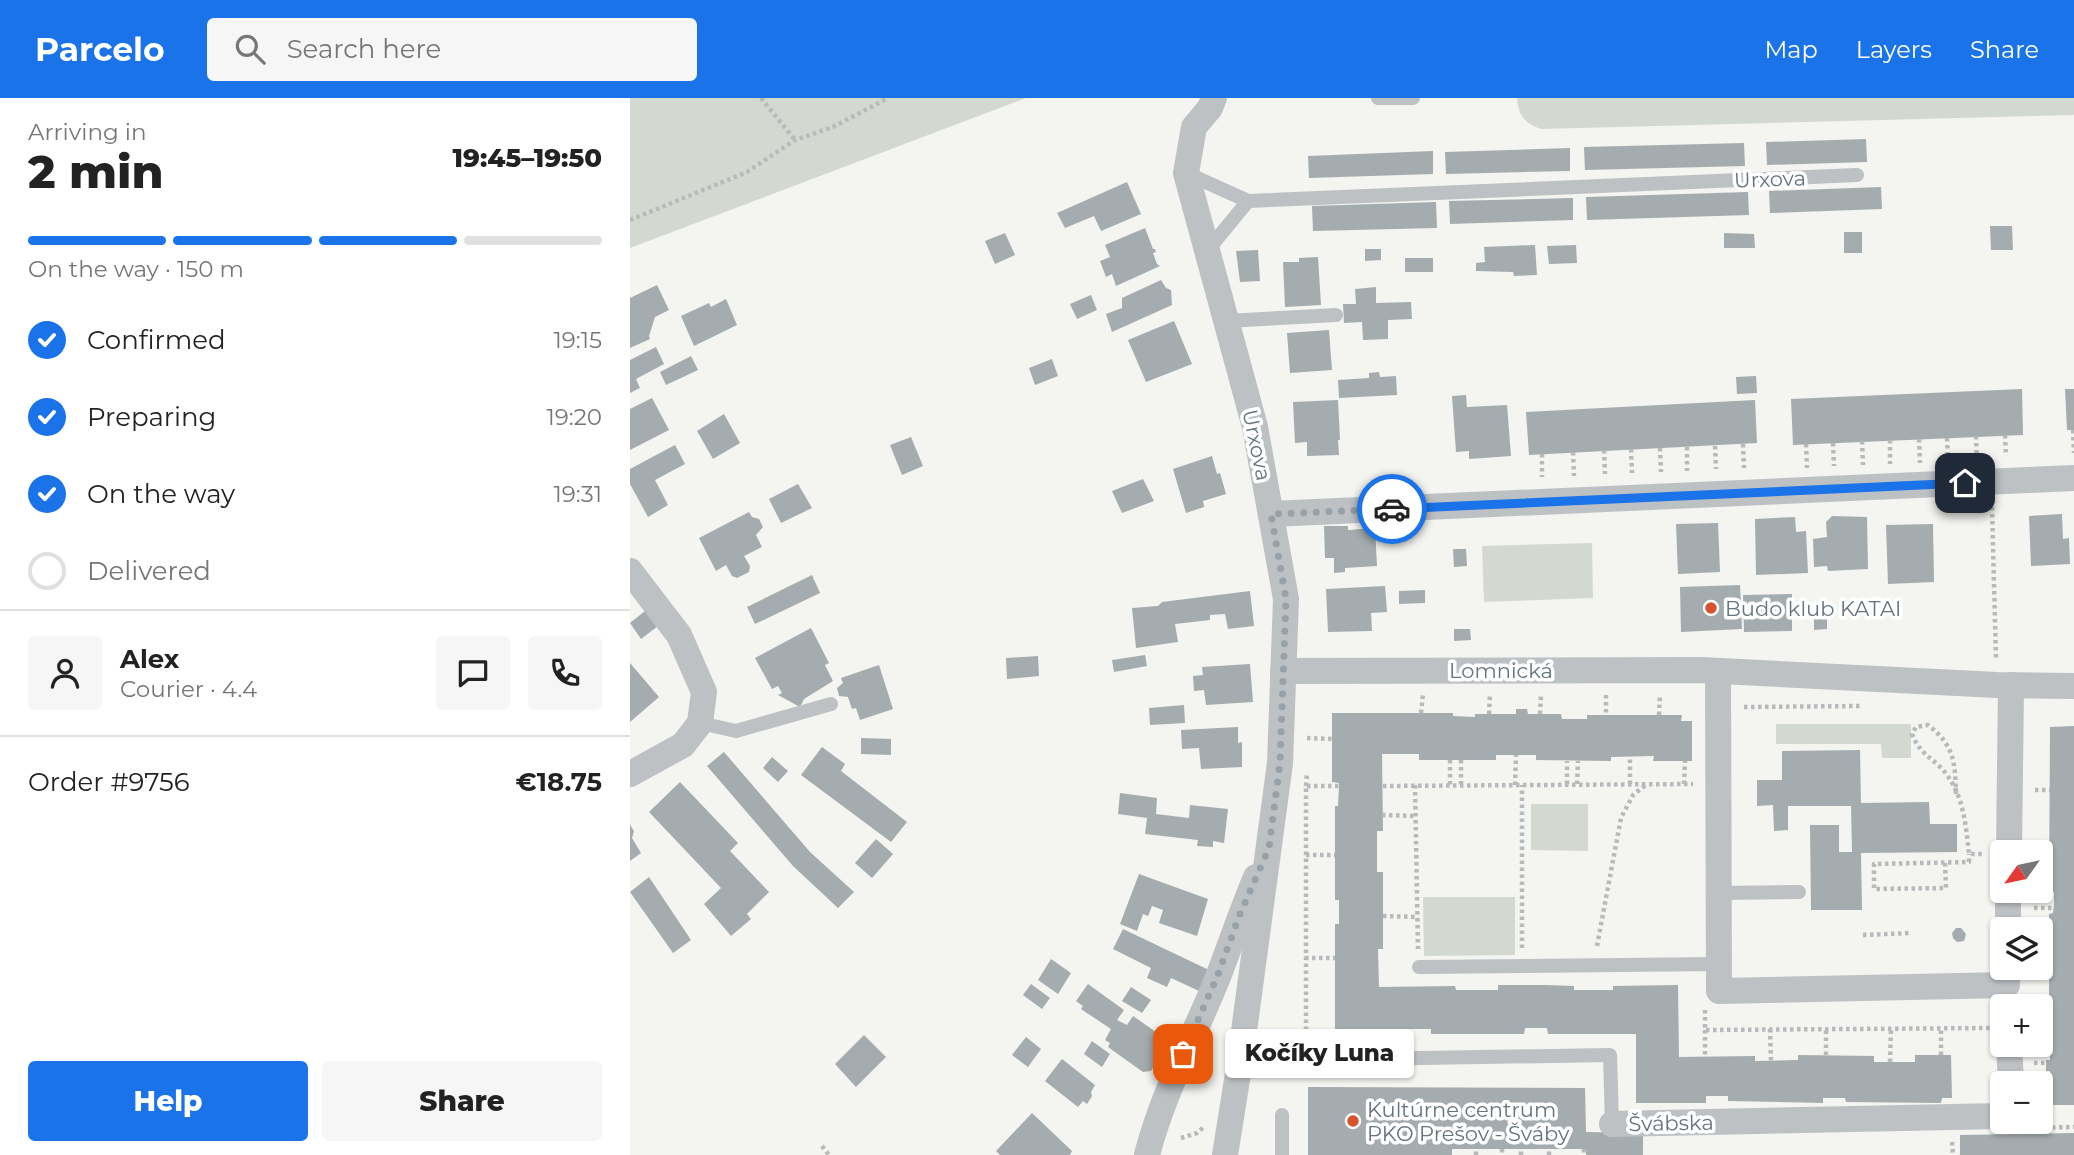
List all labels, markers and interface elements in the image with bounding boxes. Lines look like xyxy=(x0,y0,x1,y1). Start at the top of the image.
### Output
search box xyxy=(207,18,697,81)
text: Parcelo xyxy=(35,29,165,69)
icon: search xyxy=(231,30,269,68)
text: Search here xyxy=(287,33,441,65)
text: Map xyxy=(1764,35,1818,64)
text: Layers xyxy=(1856,35,1932,64)
text: Share xyxy=(1970,35,2039,64)
text: Arriving in xyxy=(28,118,147,146)
text: 19:45–19:50 xyxy=(453,142,602,174)
text: 2 min xyxy=(28,143,163,200)
street label: Urxova xyxy=(1734,165,1806,193)
text: On the way · 150 m xyxy=(28,255,244,283)
icon: check xyxy=(28,321,66,359)
text: Confirmed xyxy=(87,324,226,356)
text: 19:15 xyxy=(553,326,602,354)
icon: check xyxy=(28,398,66,436)
text: Preparing xyxy=(87,401,216,433)
text: 19:20 xyxy=(547,403,602,431)
street label: Urxova xyxy=(1237,407,1277,483)
pin xyxy=(1935,453,1995,513)
icon: home xyxy=(1946,464,1984,502)
courier xyxy=(1357,474,1427,544)
icon: check xyxy=(28,475,66,513)
text: On the way xyxy=(87,478,235,510)
text: 19:31 xyxy=(554,480,602,508)
icon: car xyxy=(1373,490,1411,528)
text: Delivered xyxy=(87,555,211,587)
place label: Budo klub KATAI xyxy=(1725,596,1901,621)
marker: Budo klub KATAI xyxy=(1703,600,1719,616)
button: person xyxy=(28,636,102,710)
button: chat xyxy=(436,636,510,710)
button: phone xyxy=(528,636,602,710)
text: Alex xyxy=(120,643,179,675)
street label: Lomnická xyxy=(1449,658,1553,683)
text: Courier · 4.4 xyxy=(120,675,257,703)
text: Order #9756 xyxy=(28,766,190,798)
text: €18.75 xyxy=(516,766,602,798)
north arrow xyxy=(1990,840,2053,903)
map controls xyxy=(1990,840,2053,1134)
button: layers xyxy=(1990,917,2053,980)
button: + xyxy=(1990,994,2053,1057)
pin xyxy=(1153,1024,1213,1084)
callout: Kočíky Luna xyxy=(1225,1030,1414,1079)
icon: bag xyxy=(1164,1035,1202,1073)
text: Kočíky Luna xyxy=(1245,1039,1394,1067)
button: Help xyxy=(28,1061,308,1141)
button: Share xyxy=(322,1061,602,1141)
button: − xyxy=(1990,1071,2053,1134)
place label: Kultúrne centrum PKO Prešov - Šváby xyxy=(1367,1097,1570,1146)
street label: Švábska xyxy=(1628,1110,1714,1136)
marker: Kultúrne centrum PKO Prešov - Šváby xyxy=(1345,1113,1361,1129)

